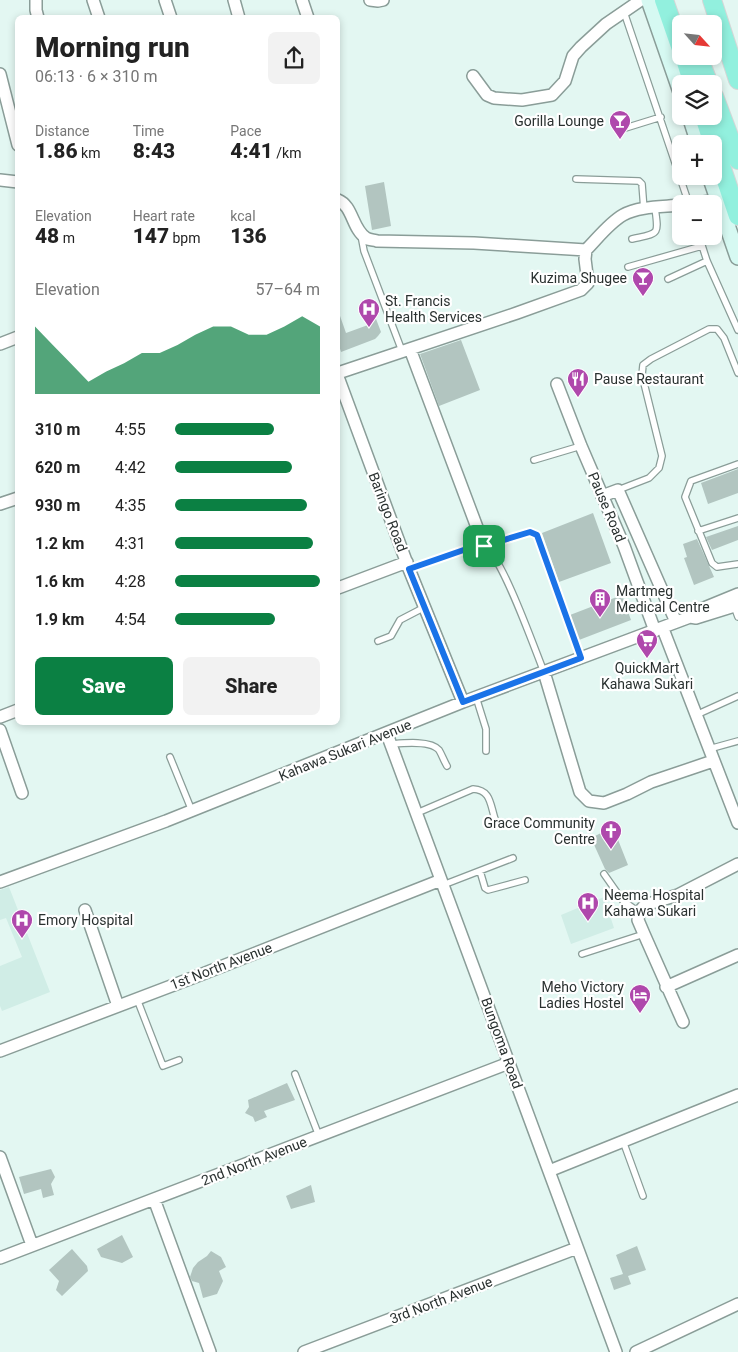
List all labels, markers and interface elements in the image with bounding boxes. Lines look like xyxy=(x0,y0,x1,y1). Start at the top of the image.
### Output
north arrow xyxy=(672,15,722,65)
map controls xyxy=(672,15,722,245)
text: Morning run xyxy=(35,31,190,64)
button: share xyxy=(268,32,320,84)
text: 06:13 · 6 × 310 m xyxy=(35,67,157,86)
button: layers xyxy=(672,75,722,125)
bar icon: Gorilla Lounge xyxy=(608,109,632,140)
place label: Gorilla Lounge xyxy=(514,113,604,129)
text: Distance xyxy=(35,123,90,139)
text: Time xyxy=(133,123,164,139)
text: Pace xyxy=(230,123,261,139)
button: + xyxy=(672,135,722,185)
text: 1.86 xyxy=(35,139,78,163)
text: 8:43 xyxy=(133,139,175,163)
text: 4:41 xyxy=(230,139,273,163)
text: km xyxy=(78,145,100,161)
text: /km xyxy=(273,145,301,161)
button: − xyxy=(672,195,722,245)
text: Elevation xyxy=(35,208,92,224)
text: Heart rate xyxy=(133,208,195,224)
text: kcal xyxy=(230,208,256,224)
text: 48 xyxy=(35,224,59,248)
text: 147 xyxy=(133,224,169,248)
text: 136 xyxy=(230,224,267,248)
text: m xyxy=(59,230,75,246)
text: bpm xyxy=(169,230,200,246)
bar icon: Kuzima Shugee xyxy=(631,266,655,297)
place label: Kuzima Shugee xyxy=(530,270,627,286)
text: Elevation xyxy=(35,280,100,299)
text: 57–64 m xyxy=(256,280,320,299)
place label: St. Francis Health Services xyxy=(385,293,482,325)
hospital icon: St. Francis Health Services xyxy=(357,297,381,328)
restaurant icon: Pause Restaurant xyxy=(566,367,590,398)
place label: Pause Restaurant xyxy=(594,371,704,387)
text: 310 m xyxy=(35,420,80,439)
text: 4:55 xyxy=(115,420,146,439)
text: 620 m xyxy=(35,458,80,477)
text: 4:42 xyxy=(115,458,146,477)
street label: Baringo Road xyxy=(366,470,410,554)
street label: Pause Road xyxy=(585,470,629,544)
text: 930 m xyxy=(35,496,80,515)
text: 4:35 xyxy=(115,496,146,515)
pin xyxy=(463,525,505,567)
icon: arrive xyxy=(470,532,498,560)
text: 1.2 km xyxy=(35,534,84,553)
text: 4:31 xyxy=(115,534,146,553)
text: 1.6 km xyxy=(35,572,84,591)
text: 4:28 xyxy=(115,572,146,591)
place label: Martmeg Medical Centre xyxy=(616,583,710,615)
building icon: Martmeg Medical Centre xyxy=(588,587,612,618)
text: 1.9 km xyxy=(35,610,84,629)
text: 4:54 xyxy=(115,610,146,629)
supermarket icon: QuickMart Kahawa Sukari xyxy=(635,628,659,659)
button: Save xyxy=(35,657,173,715)
button: Share xyxy=(183,657,320,715)
place label: QuickMart Kahawa Sukari xyxy=(601,660,693,692)
street label: Kahawa Sukari Avenue xyxy=(276,716,414,784)
place label: Grace Community Centre xyxy=(483,815,595,847)
church icon: Grace Community Centre xyxy=(599,819,623,850)
place label: Neema Hospital Kahawa Sukari xyxy=(604,887,704,919)
hospital icon: Neema Hospital Kahawa Sukari xyxy=(576,891,600,922)
hospital icon: Emory Hospital xyxy=(10,908,34,939)
place label: Emory Hospital xyxy=(38,912,133,928)
street label: 1st North Avenue xyxy=(168,939,274,993)
place label: Meho Victory Ladies Hostel xyxy=(539,979,624,1011)
hotel icon: Meho Victory Ladies Hostel xyxy=(628,983,652,1014)
street label: Bungoma Road xyxy=(478,995,526,1091)
street label: 2nd North Avenue xyxy=(199,1134,309,1188)
street label: 3rd North Avenue xyxy=(388,1273,494,1327)

